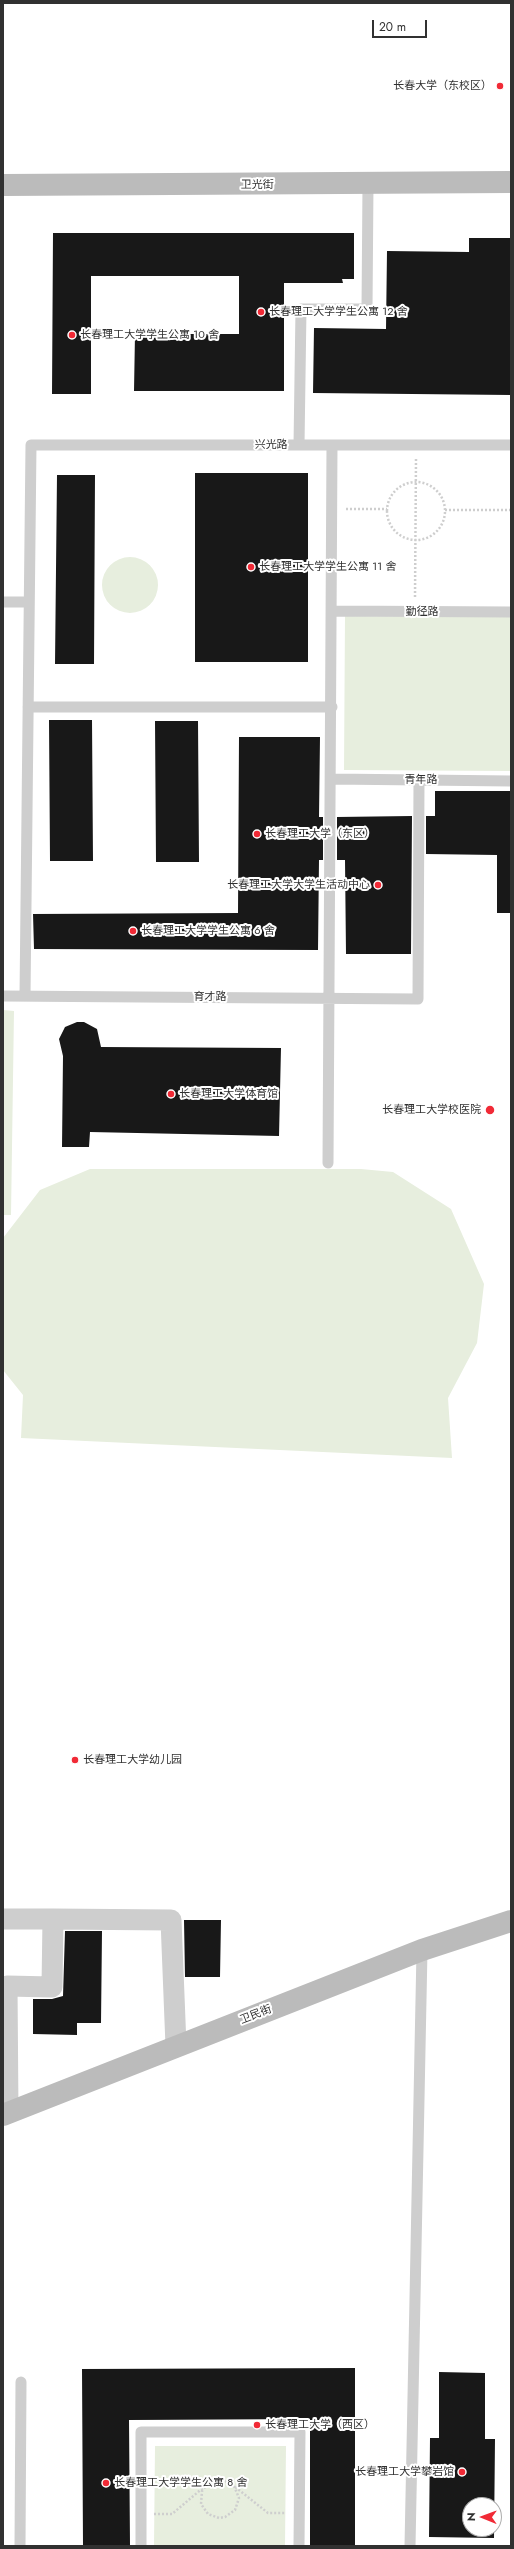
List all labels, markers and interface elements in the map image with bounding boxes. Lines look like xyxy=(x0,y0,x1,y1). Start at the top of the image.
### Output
scale bar xyxy=(374,12,429,38)
text: 20 m xyxy=(379,18,406,36)
place label: 长春大学（东校区） xyxy=(393,79,492,93)
marker: 长春大学（东校区） xyxy=(495,81,505,91)
street label: 卫光街 xyxy=(241,178,273,192)
place label: 长春理工大学学生公寓 12 舍 xyxy=(269,305,408,319)
marker: 长春理工大学学生公寓 12 舍 xyxy=(256,307,266,317)
place label: 长春理工大学学生公寓 10 舍 xyxy=(80,328,219,342)
marker: 长春理工大学学生公寓 10 舍 xyxy=(67,330,77,340)
street label: 兴光路 xyxy=(255,438,287,452)
place label: 长春理工大学学生公寓 11 舍 xyxy=(259,560,396,574)
marker: 长春理工大学学生公寓 11 舍 xyxy=(246,562,256,572)
street label: 勤径路 xyxy=(406,605,438,619)
street label: 青年路 xyxy=(405,773,437,787)
place label: 长春理工大学（东区） xyxy=(265,827,375,841)
marker: 长春理工大学（东区） xyxy=(252,829,262,839)
place label: 长春理工大学大学生活动中心 xyxy=(227,878,370,892)
marker: 长春理工大学大学生活动中心 xyxy=(373,880,383,890)
place label: 长春理工大学学生公寓 6 舍 xyxy=(141,924,275,938)
marker: 长春理工大学学生公寓 6 舍 xyxy=(128,926,138,936)
street label: 育才路 xyxy=(194,990,226,1004)
place label: 长春理工大学体育馆 xyxy=(179,1087,278,1101)
marker: 长春理工大学体育馆 xyxy=(166,1089,176,1099)
place label: 长春理工大学校医院 xyxy=(382,1103,481,1117)
marker: 长春理工大学校医院 xyxy=(484,1104,496,1116)
place label: 长春理工大学幼儿园 xyxy=(83,1753,182,1767)
marker: 长春理工大学幼儿园 xyxy=(70,1755,80,1765)
street label: 卫民街 xyxy=(238,2003,274,2027)
place label: 长春理工大学（西区） xyxy=(265,2418,375,2432)
marker: 长春理工大学（西区） xyxy=(252,2420,262,2430)
place label: 长春理工大学攀岩馆 xyxy=(355,2465,454,2479)
marker: 长春理工大学攀岩馆 xyxy=(457,2467,467,2477)
place label: 长春理工大学学生公寓 8 舍 xyxy=(114,2476,248,2490)
marker: 长春理工大学学生公寓 8 舍 xyxy=(101,2478,111,2488)
north arrow xyxy=(462,2497,502,2537)
text: N xyxy=(463,2512,479,2521)

